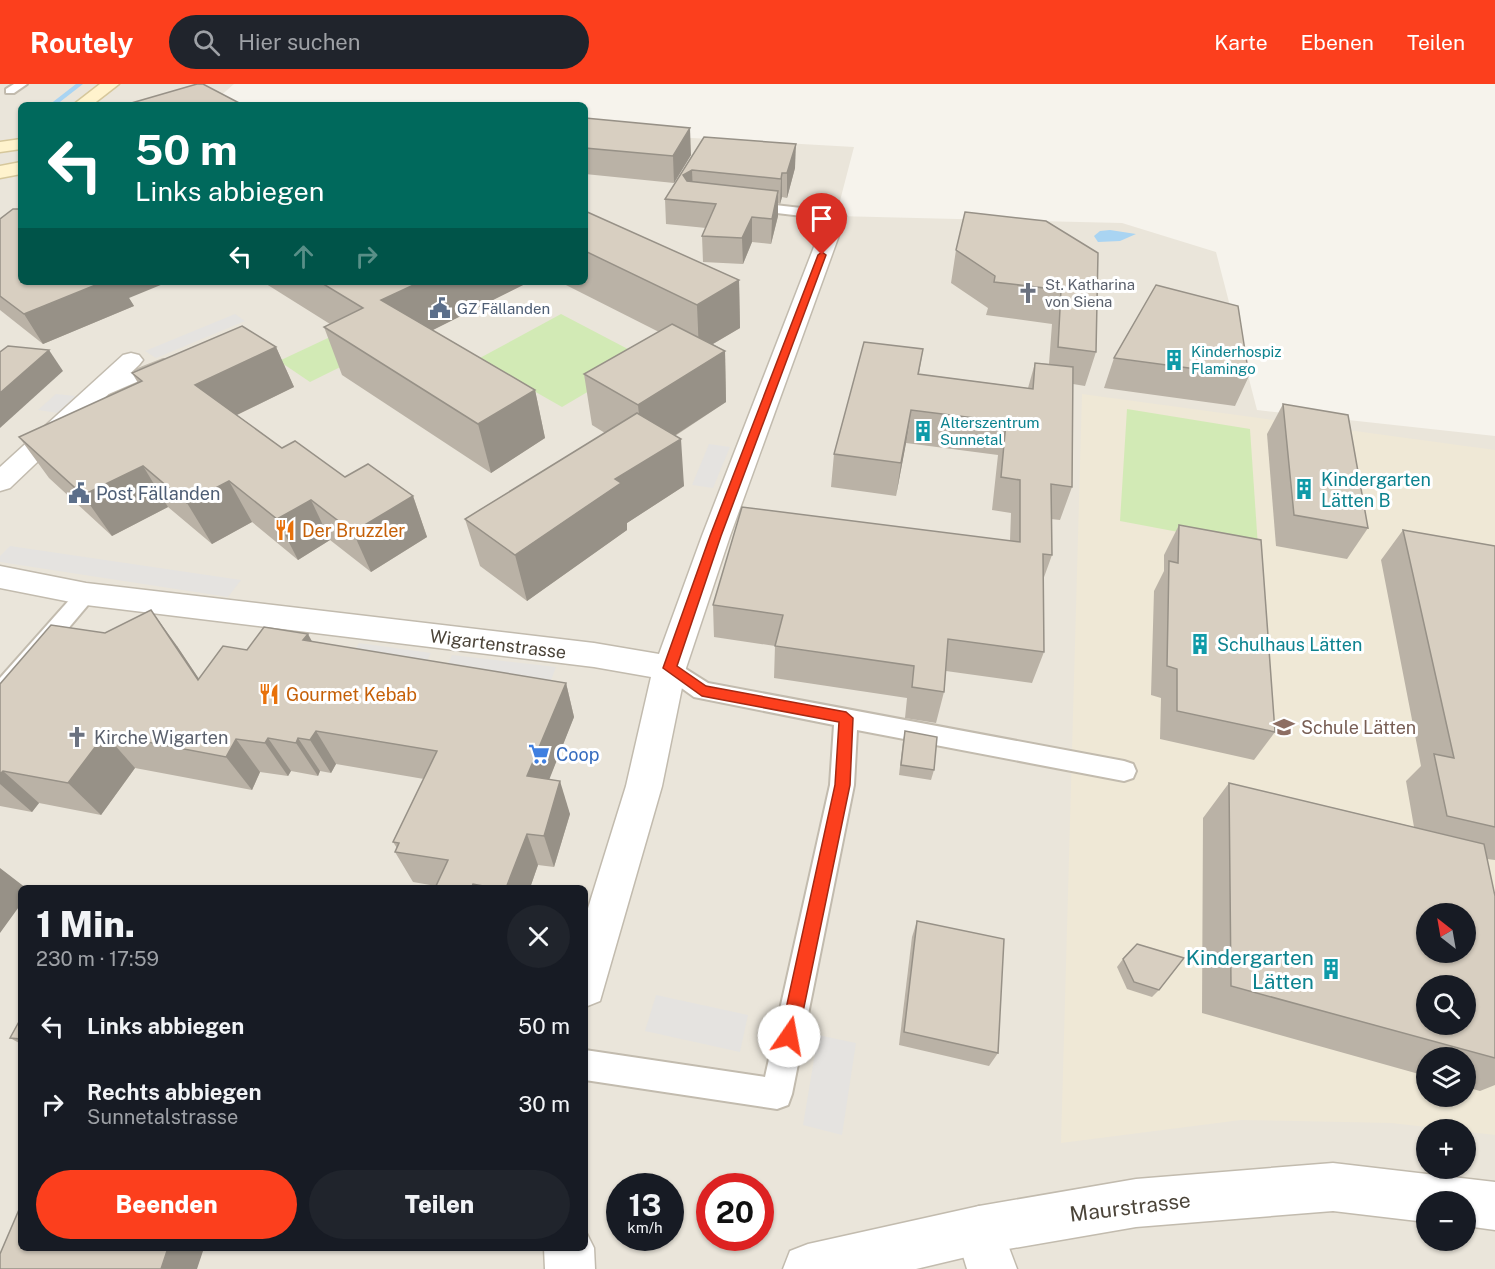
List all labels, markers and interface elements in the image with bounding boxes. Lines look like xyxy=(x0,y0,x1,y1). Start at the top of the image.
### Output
search box xyxy=(169,15,589,69)
text: Routely xyxy=(30,26,133,59)
icon: search xyxy=(190,26,223,59)
text: Hier suchen xyxy=(238,29,361,55)
text: Karte xyxy=(1214,30,1268,55)
text: Ebenen xyxy=(1301,30,1374,55)
text: Teilen xyxy=(1407,30,1465,55)
text: 50 m xyxy=(135,125,238,174)
icon: left xyxy=(36,126,114,204)
text: Links abbiegen xyxy=(135,175,324,207)
pin xyxy=(796,193,847,255)
icon: arrive xyxy=(805,202,838,235)
icon: left xyxy=(224,240,257,273)
icon: ahead xyxy=(287,240,320,273)
icon: right xyxy=(350,240,383,273)
place label: St. Katharina von Siena xyxy=(1045,276,1135,310)
church icon: St. Katharina von Siena xyxy=(1016,281,1040,305)
public building icon: GZ Fällanden xyxy=(428,296,452,320)
place label: GZ Fällanden xyxy=(457,300,550,317)
place label: Kinderhospiz Flamingo xyxy=(1191,343,1282,377)
building icon: Kinderhospiz Flamingo xyxy=(1162,348,1186,372)
place label: Alterszentrum Sunnetal xyxy=(940,414,1040,448)
building icon: Alterszentrum Sunnetal xyxy=(911,419,935,443)
place label: Kindergarten Lätten B xyxy=(1321,469,1431,511)
building icon: Kindergarten Lätten B xyxy=(1292,477,1316,501)
public building icon: Post Fällanden xyxy=(67,481,91,505)
place label: Post Fällanden xyxy=(96,483,220,504)
restaurant icon: Der Bruzzler xyxy=(273,518,297,542)
place label: Der Bruzzler xyxy=(302,520,405,541)
street label: Wigartenstrasse xyxy=(429,625,567,663)
building icon: Schulhaus Lätten xyxy=(1188,632,1212,656)
place label: Schulhaus Lätten xyxy=(1217,634,1362,655)
restaurant icon: Gourmet Kebab xyxy=(257,682,281,706)
place label: Gourmet Kebab xyxy=(286,684,417,705)
school or university icon: Schule Lätten xyxy=(1272,715,1296,739)
place label: Schule Lätten xyxy=(1301,717,1416,738)
church icon: Kirche Wigarten xyxy=(65,725,89,749)
place label: Kirche Wigarten xyxy=(94,727,228,748)
supermarket icon: Coop xyxy=(527,742,551,766)
place label: Coop xyxy=(556,744,599,765)
text: 1 Min. xyxy=(36,903,135,945)
north arrow xyxy=(1416,903,1476,963)
map controls xyxy=(1416,903,1476,1251)
button: close xyxy=(507,905,570,968)
place label: Kindergarten Lätten xyxy=(1186,945,1314,994)
text: 230 m · 17:59 xyxy=(36,947,159,971)
building icon: Kindergarten Lätten xyxy=(1319,957,1343,981)
button: search xyxy=(1416,975,1476,1035)
position arrow xyxy=(757,1004,821,1068)
icon: left xyxy=(36,1010,69,1043)
text: Links abbiegen xyxy=(87,1013,244,1039)
text: 50 m xyxy=(518,1013,570,1039)
button: layers xyxy=(1416,1047,1476,1107)
text: Rechts abbiegen xyxy=(87,1079,262,1105)
icon: right xyxy=(36,1088,69,1121)
text: 30 m xyxy=(518,1091,570,1117)
text: Sunnetalstrasse xyxy=(87,1105,238,1129)
button: + xyxy=(1416,1119,1476,1179)
button: Beenden xyxy=(36,1170,297,1239)
button: Teilen xyxy=(309,1170,570,1239)
speed limit sign: 20 xyxy=(696,1173,774,1251)
text: 13 xyxy=(629,1187,661,1223)
street label: Maurstrasse xyxy=(1068,1187,1192,1227)
button: − xyxy=(1416,1191,1476,1251)
text: km/h xyxy=(627,1219,663,1236)

